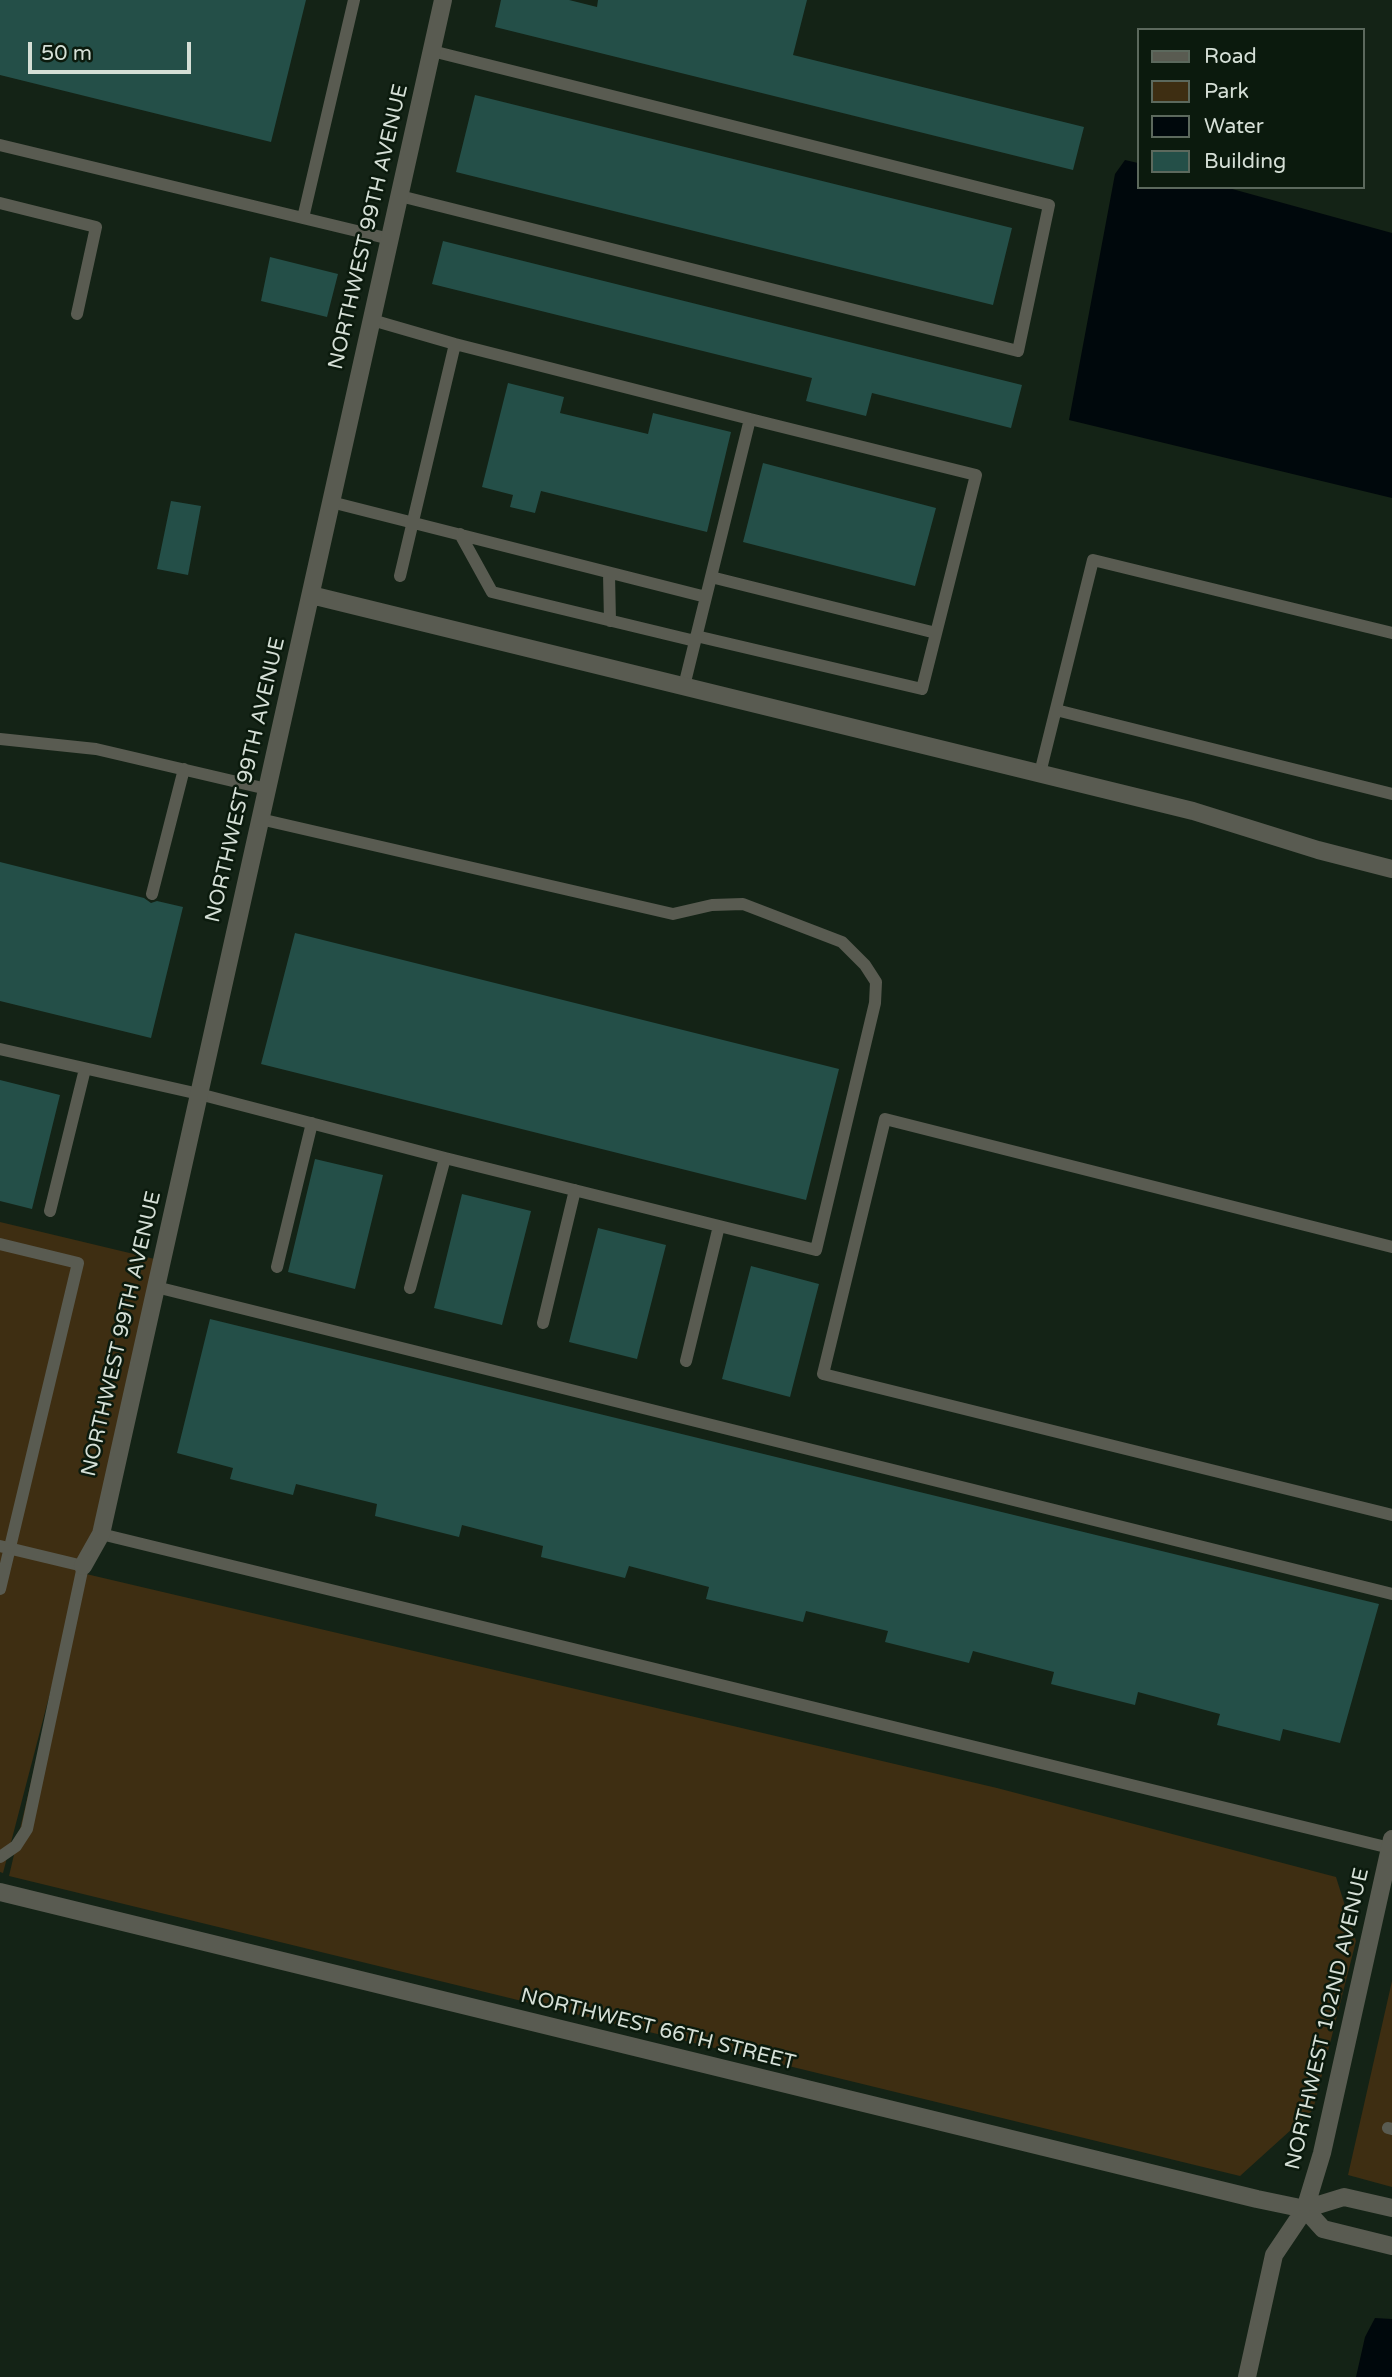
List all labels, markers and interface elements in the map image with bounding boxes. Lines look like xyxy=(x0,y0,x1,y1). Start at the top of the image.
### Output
scale bar xyxy=(32,28,194,72)
legend xyxy=(1136,28,1364,189)
text: 50 m xyxy=(41,41,92,66)
text: Road xyxy=(1204,44,1257,69)
text: Park xyxy=(1204,79,1249,104)
street label: NORTHWEST 99TH AVENUE xyxy=(324,82,414,372)
text: Water xyxy=(1204,114,1264,139)
text: Building xyxy=(1204,149,1286,174)
street label: NORTHWEST 99TH AVENUE xyxy=(201,635,291,925)
street label: NORTHWEST 99TH AVENUE xyxy=(77,1189,167,1479)
street label: NORTHWEST 102ND AVENUE xyxy=(1281,1866,1375,2172)
street label: NORTHWEST 66TH STREET xyxy=(518,1984,798,2076)

